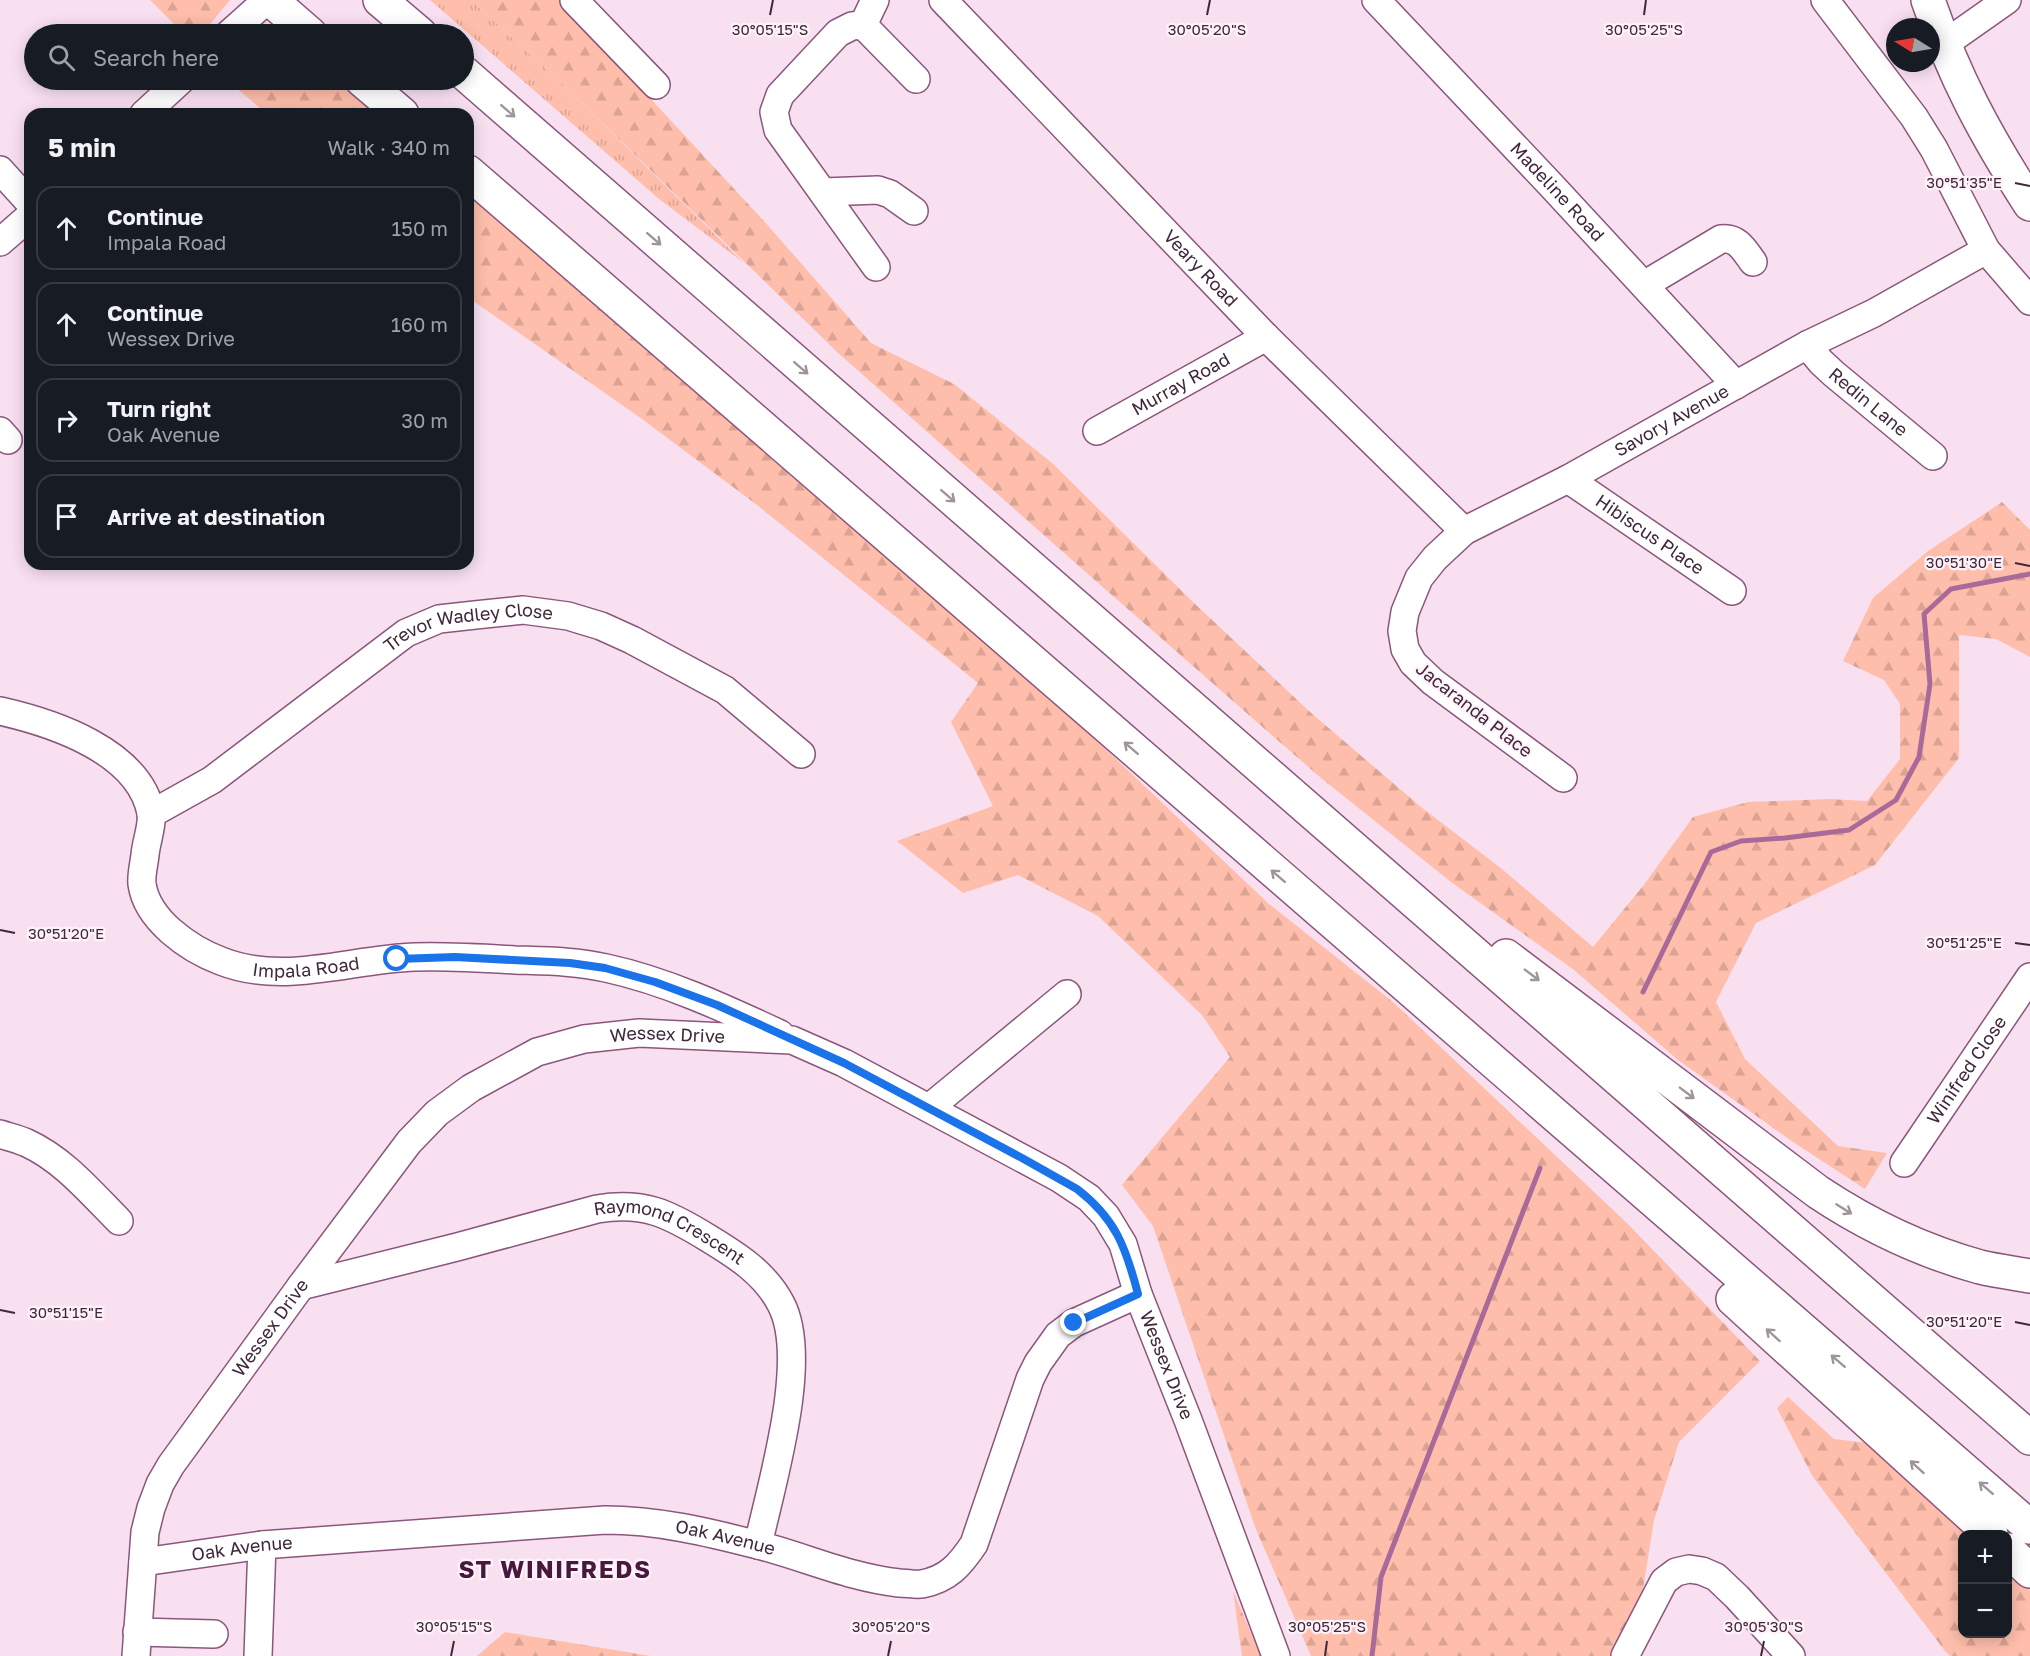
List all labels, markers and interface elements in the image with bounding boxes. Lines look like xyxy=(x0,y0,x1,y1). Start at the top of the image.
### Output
north arrow xyxy=(1886,18,1940,72)
text: 30°05'15"S xyxy=(732,20,808,38)
text: 30°05'20"S xyxy=(1168,20,1246,38)
text: 30°05'25"S xyxy=(1605,20,1683,38)
search box xyxy=(24,24,474,90)
icon: search xyxy=(45,41,78,74)
text: Search here xyxy=(93,44,219,71)
one-way arrow xyxy=(500,104,515,118)
text: 5 min xyxy=(48,132,116,163)
text: Walk · 340 m xyxy=(328,135,450,159)
street label: Madeline Road xyxy=(1506,137,1610,246)
text: 30°51'35"E xyxy=(1926,173,2002,191)
text: Continue xyxy=(107,203,203,230)
icon: ahead xyxy=(50,212,83,245)
text: 150 m xyxy=(392,216,448,240)
street label: Veary Road xyxy=(1159,225,1243,311)
text: Impala Road xyxy=(107,230,226,254)
one-way arrow xyxy=(647,232,662,246)
text: Continue xyxy=(107,299,203,326)
icon: ahead xyxy=(50,308,83,341)
text: 160 m xyxy=(391,312,448,336)
text: Wessex Drive xyxy=(107,326,235,350)
street label: Murray Road xyxy=(1128,347,1233,420)
one-way arrow xyxy=(793,361,808,375)
street label: Redin Lane xyxy=(1825,362,1913,441)
street label: Savory Avenue xyxy=(1610,379,1732,461)
text: Turn right xyxy=(107,395,211,422)
icon: right xyxy=(50,404,83,437)
text: 30 m xyxy=(401,408,448,432)
text: Oak Avenue xyxy=(107,422,220,446)
one-way arrow xyxy=(940,489,955,503)
street label: Hibiscus Place xyxy=(1592,489,1709,579)
icon: arrive xyxy=(50,500,83,533)
text: Arrive at destination xyxy=(107,503,325,530)
text: 30°51'30"E xyxy=(1926,553,2002,571)
street label: Trevor Wadley Close xyxy=(379,598,554,656)
street label: Jacaranda Place xyxy=(1412,657,1537,762)
one-way arrow xyxy=(1124,741,1139,755)
one-way arrow xyxy=(1271,869,1286,883)
text: 30°51'20"E xyxy=(28,924,104,942)
text: 30°51'25"E xyxy=(1926,933,2002,951)
route start xyxy=(383,945,409,971)
street label: Impala Road xyxy=(251,951,361,982)
one-way arrow xyxy=(1524,969,1540,982)
street label: Winifred Close xyxy=(1922,1011,2010,1128)
street label: Wessex Drive xyxy=(609,1021,725,1047)
one-way arrow xyxy=(1679,1087,1695,1099)
street label: Raymond Crescent xyxy=(592,1194,750,1269)
one-way arrow xyxy=(1835,1203,1852,1215)
street label: Wessex Drive xyxy=(227,1274,312,1380)
text: 30°51'15"E xyxy=(29,1303,103,1321)
street label: Wessex Drive xyxy=(1136,1307,1199,1423)
route end xyxy=(1060,1309,1086,1335)
text: 30°51'20"E xyxy=(1926,1312,2002,1330)
one-way arrow xyxy=(1766,1328,1781,1342)
one-way arrow xyxy=(1831,1354,1846,1368)
one-way arrow xyxy=(1909,1460,1924,1474)
one-way arrow xyxy=(1978,1482,1994,1495)
street label: Oak Avenue xyxy=(674,1515,778,1559)
map controls xyxy=(1958,1530,2012,1638)
button: + xyxy=(1958,1530,2012,1584)
street label: Oak Avenue xyxy=(190,1531,293,1565)
district label: ST WINIFREDS xyxy=(459,1554,651,1583)
button: − xyxy=(1958,1584,2012,1638)
text: 30°05'15"S xyxy=(416,1617,492,1635)
text: 30°05'20"S xyxy=(852,1617,930,1635)
text: 30°05'25"S xyxy=(1288,1617,1366,1635)
text: 30°05'30"S xyxy=(1725,1617,1803,1635)

